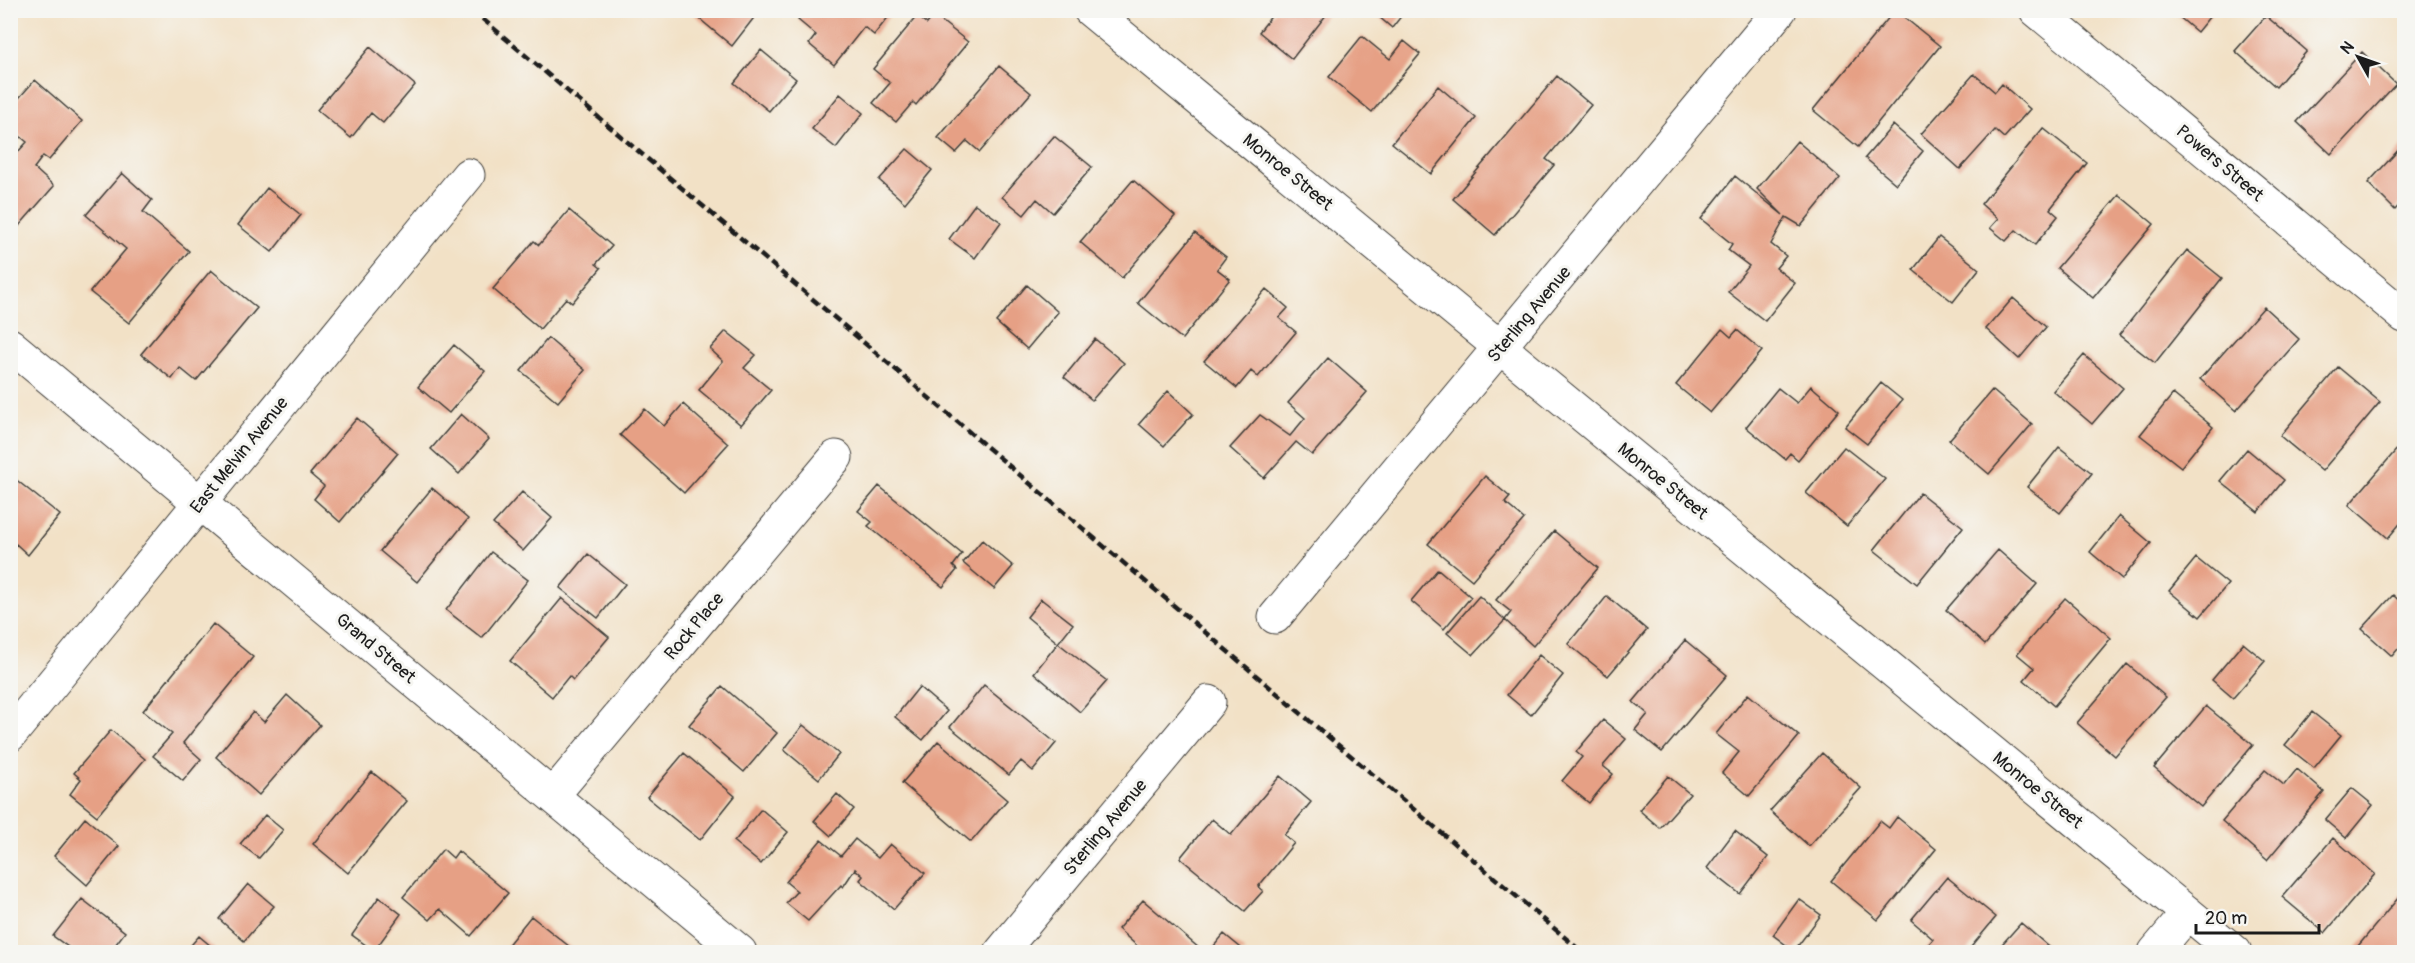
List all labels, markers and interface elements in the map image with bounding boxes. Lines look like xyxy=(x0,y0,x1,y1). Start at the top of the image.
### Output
north arrow xyxy=(2328,27,2388,87)
text: N xyxy=(2336,37,2359,59)
street label: Powers Street xyxy=(2171,120,2269,207)
street label: Monroe Street xyxy=(1238,129,1338,216)
street label: Sterling Avenue xyxy=(1482,261,1576,367)
street label: East Melvin Avenue xyxy=(185,392,294,518)
street label: Monroe Street xyxy=(1613,438,1713,525)
street label: Rock Place xyxy=(659,588,729,665)
street label: Grand Street xyxy=(331,608,421,689)
street label: Monroe Street xyxy=(1988,747,2088,834)
street label: Sterling Avenue xyxy=(1058,774,1152,880)
scale bar xyxy=(2196,897,2319,935)
text: 20 m xyxy=(2205,907,2247,930)

